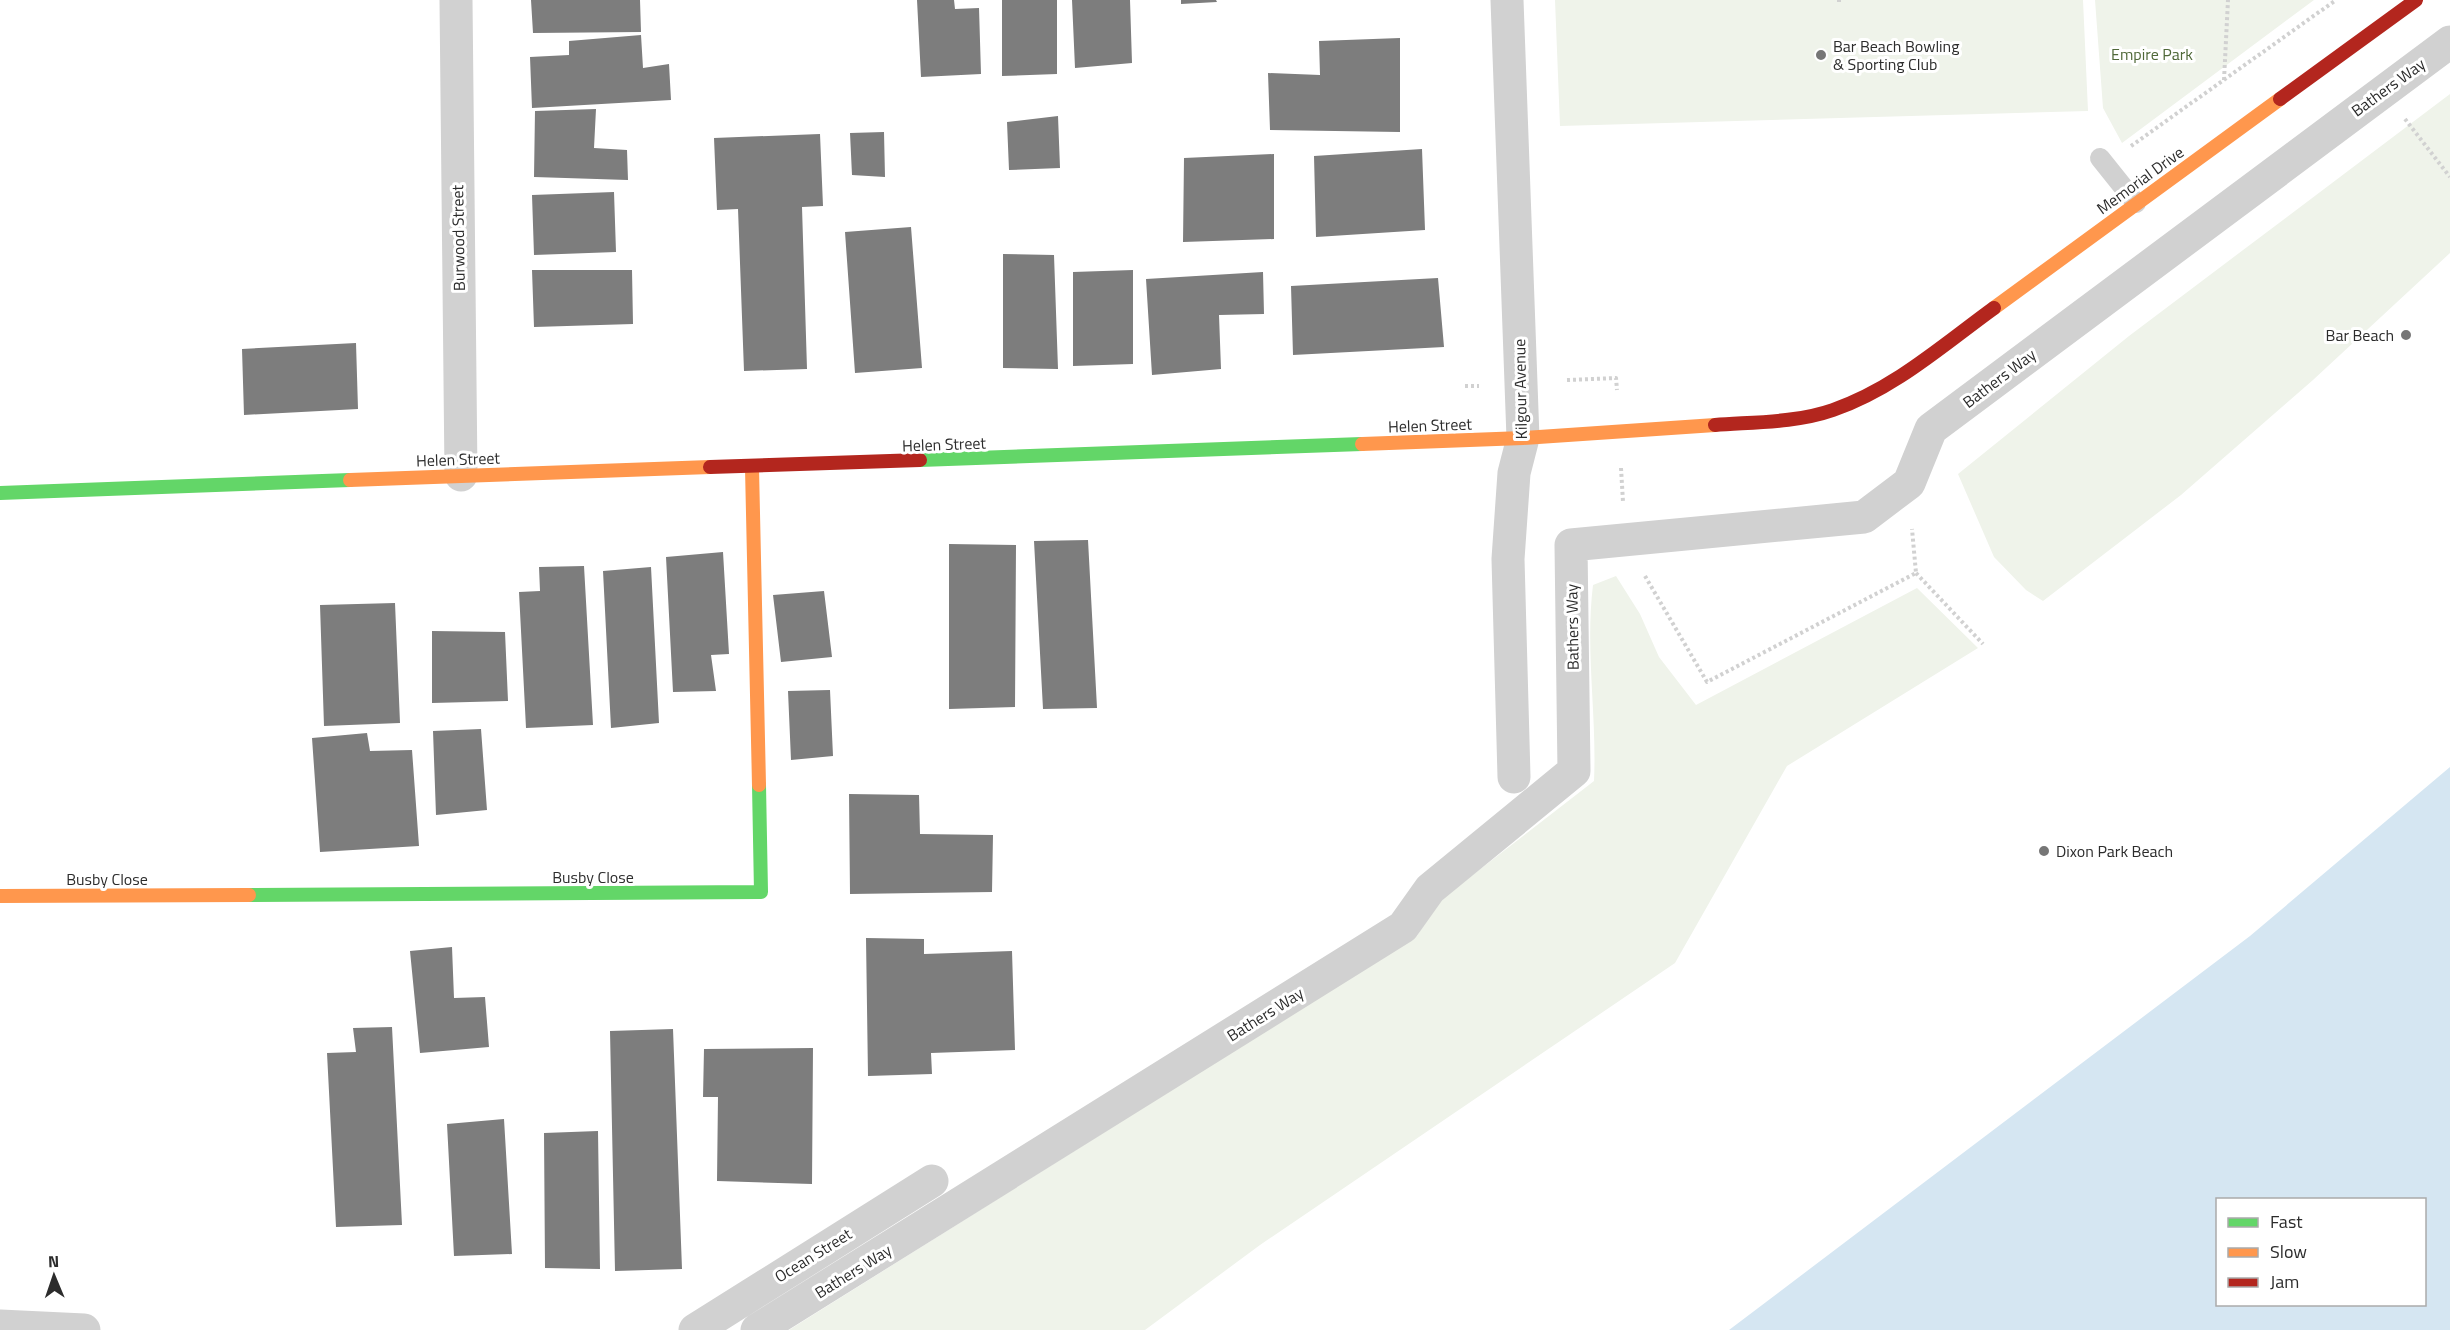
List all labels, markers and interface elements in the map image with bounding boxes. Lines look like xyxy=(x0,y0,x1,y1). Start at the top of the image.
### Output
place label: Bar Beach Bowling & Sporting Club xyxy=(1833,34,1959,76)
park label: Empire Park xyxy=(2111,42,2193,66)
marker: Bar Beach Bowling & Sporting Club xyxy=(1814,48,1828,62)
street label: Bathers Way xyxy=(2346,52,2430,122)
street label: Memorial Drive xyxy=(2091,140,2189,220)
street label: Burwood Street xyxy=(445,184,471,291)
place label: Bar Beach xyxy=(2326,323,2394,347)
marker: Bar Beach xyxy=(2399,328,2413,342)
street label: Kilgour Avenue xyxy=(1507,339,1533,439)
street label: Bathers Way xyxy=(1957,342,2041,414)
street label: Helen Street xyxy=(1388,412,1473,438)
street label: Helen Street xyxy=(902,431,987,457)
street label: Helen Street xyxy=(416,446,501,472)
street label: Bathers Way xyxy=(1559,583,1585,670)
place label: Dixon Park Beach xyxy=(2056,839,2173,863)
marker: Dixon Park Beach xyxy=(2037,844,2051,858)
street label: Busby Close xyxy=(552,865,634,889)
street label: Busby Close xyxy=(66,867,148,891)
street label: Bathers Way xyxy=(1222,981,1308,1047)
legend xyxy=(2216,1198,2426,1306)
text: Fast xyxy=(2270,1208,2303,1235)
street label: Ocean Street xyxy=(770,1222,857,1288)
street label: Bathers Way xyxy=(810,1238,896,1304)
text: Slow xyxy=(2270,1238,2307,1265)
north arrow xyxy=(24,1246,84,1306)
text: N xyxy=(48,1249,59,1273)
text: Jam xyxy=(2270,1268,2299,1295)

